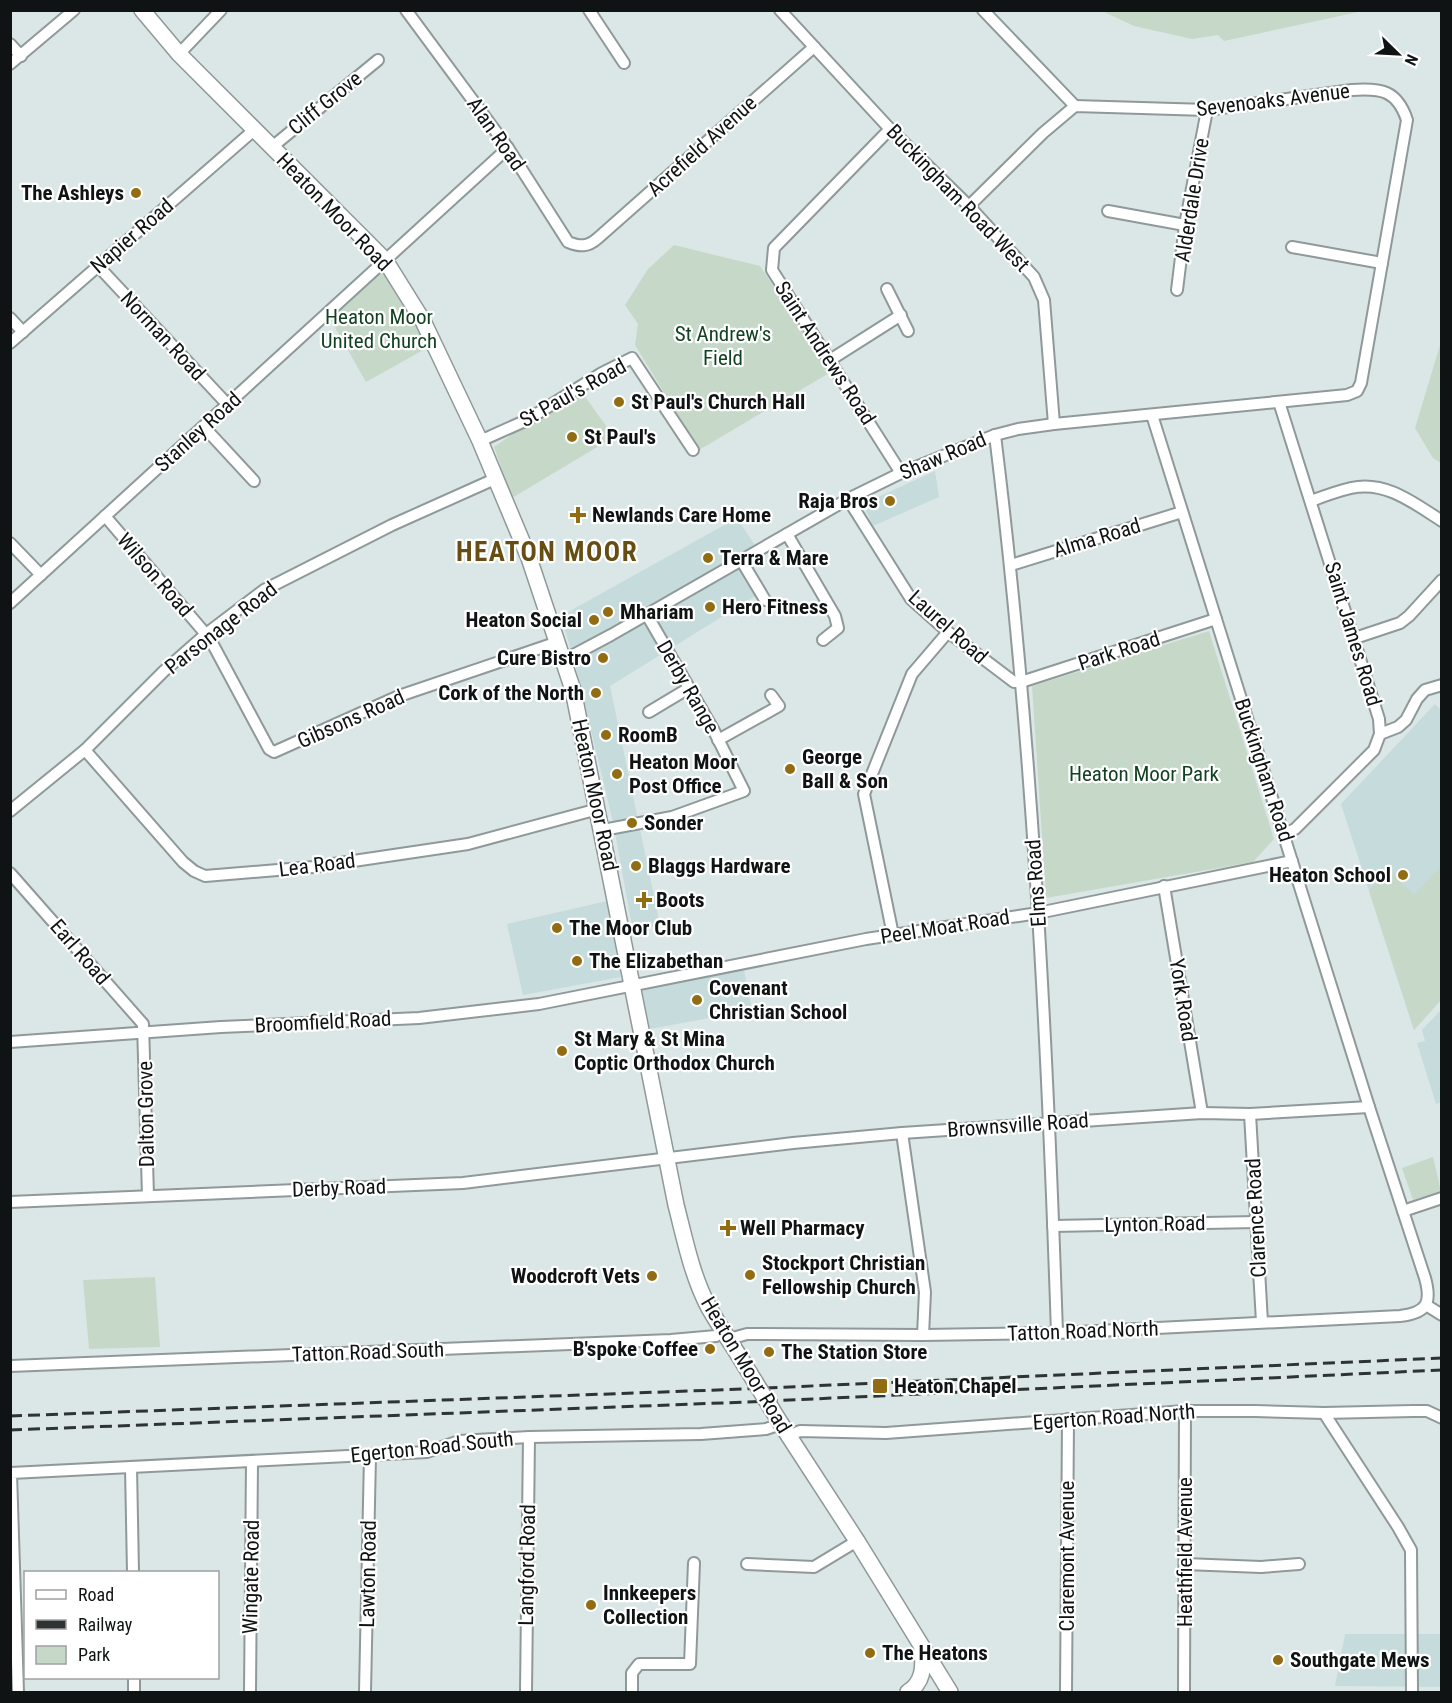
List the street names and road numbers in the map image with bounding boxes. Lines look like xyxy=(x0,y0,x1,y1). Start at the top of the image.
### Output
street label: Cliff Grove xyxy=(284,66,367,140)
street label: Sevenoaks Avenue xyxy=(1195,79,1351,121)
street label: Acrefield Avenue xyxy=(643,91,762,201)
street label: Alan Road xyxy=(462,93,530,175)
street label: Buckingham Road West xyxy=(882,119,1034,277)
street label: Alderdale Drive xyxy=(1170,136,1214,264)
street label: Heaton Moor Road xyxy=(272,148,396,276)
street label: Napier Road xyxy=(86,194,178,278)
street label: Saint Andrews Road xyxy=(770,277,880,429)
street label: Norman Road xyxy=(116,287,210,385)
street label: St Paul's Road xyxy=(516,354,630,432)
street label: Stanley Road xyxy=(150,387,246,477)
street label: Shaw Road xyxy=(896,427,990,485)
street label: Alma Road xyxy=(1051,513,1143,563)
street label: Wilson Road xyxy=(112,528,198,622)
street label: Saint James Road xyxy=(1320,559,1386,709)
street label: Parsonage Road xyxy=(160,577,282,679)
street label: Laurel Road xyxy=(904,585,992,669)
street label: Park Road xyxy=(1075,627,1163,675)
street label: Derby Range xyxy=(652,636,724,738)
street label: Gibsons Road xyxy=(294,685,408,753)
street label: Buckingham Road xyxy=(1230,695,1298,845)
street label: Heaton Moor Road xyxy=(567,717,623,873)
street label: Elms Road xyxy=(1021,838,1051,928)
street label: Lea Road xyxy=(277,848,357,882)
street label: Peel Moat Road xyxy=(879,905,1011,949)
street label: Earl Road xyxy=(45,914,115,990)
street label: York Road xyxy=(1165,957,1201,1043)
street label: Broomfield Road xyxy=(254,1006,392,1038)
street label: Dalton Grove xyxy=(133,1061,159,1167)
street label: Brownsville Road xyxy=(946,1108,1090,1142)
street label: Clarence Road xyxy=(1241,1158,1271,1278)
street label: Derby Road xyxy=(292,1174,386,1202)
street label: Lynton Road xyxy=(1104,1211,1206,1237)
street label: Heaton Moor Road xyxy=(696,1292,796,1438)
street label: Tatton Road North xyxy=(1007,1316,1159,1346)
street label: Tatton Road South xyxy=(291,1337,445,1367)
street label: Egerton Road North xyxy=(1032,1399,1196,1435)
street label: Egerton Road South xyxy=(349,1427,515,1467)
street label: Heathfield Avenue xyxy=(1173,1477,1197,1627)
street label: Claremont Avenue xyxy=(1055,1480,1079,1631)
street label: Langford Road xyxy=(514,1504,540,1626)
street label: Wingate Road xyxy=(238,1520,264,1634)
street label: Lawton Road xyxy=(355,1520,381,1628)

